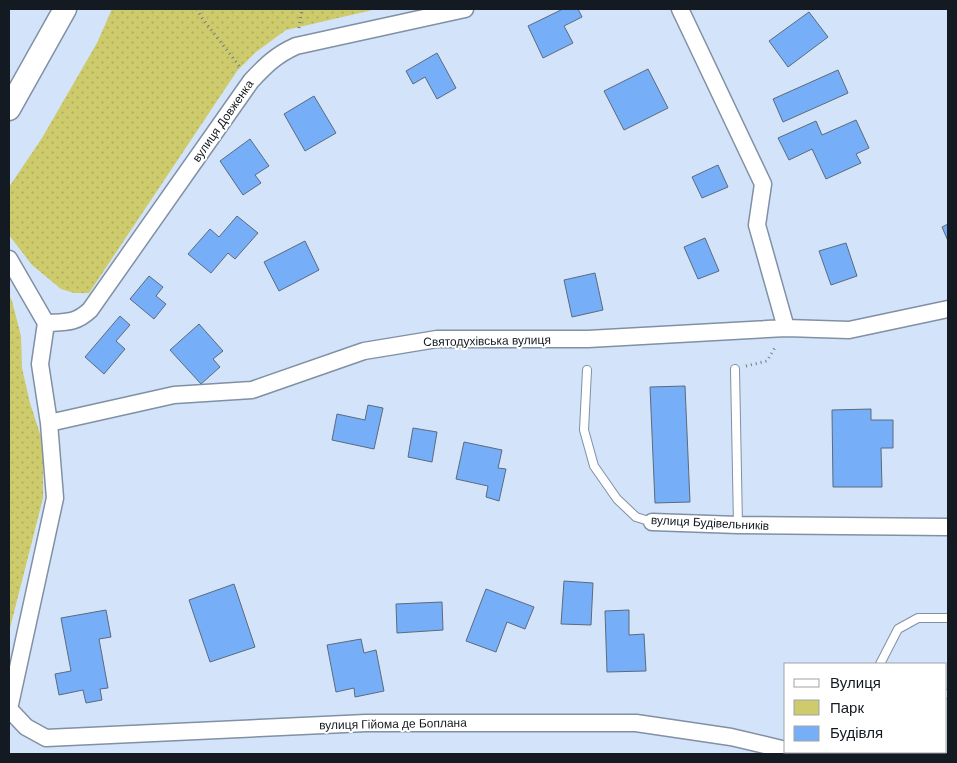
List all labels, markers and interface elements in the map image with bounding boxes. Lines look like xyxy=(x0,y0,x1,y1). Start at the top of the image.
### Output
street label: вулиця Довженка xyxy=(189,76,258,165)
street label: Святодухівська вулиця xyxy=(423,332,551,350)
street label: вулиця Будівельників xyxy=(650,512,770,534)
legend xyxy=(784,663,947,753)
text: Вулиця xyxy=(830,673,881,693)
text: Парк xyxy=(830,698,864,718)
street label: вулиця Гійома де Боплана xyxy=(319,715,467,733)
text: Будівля xyxy=(830,723,883,743)

